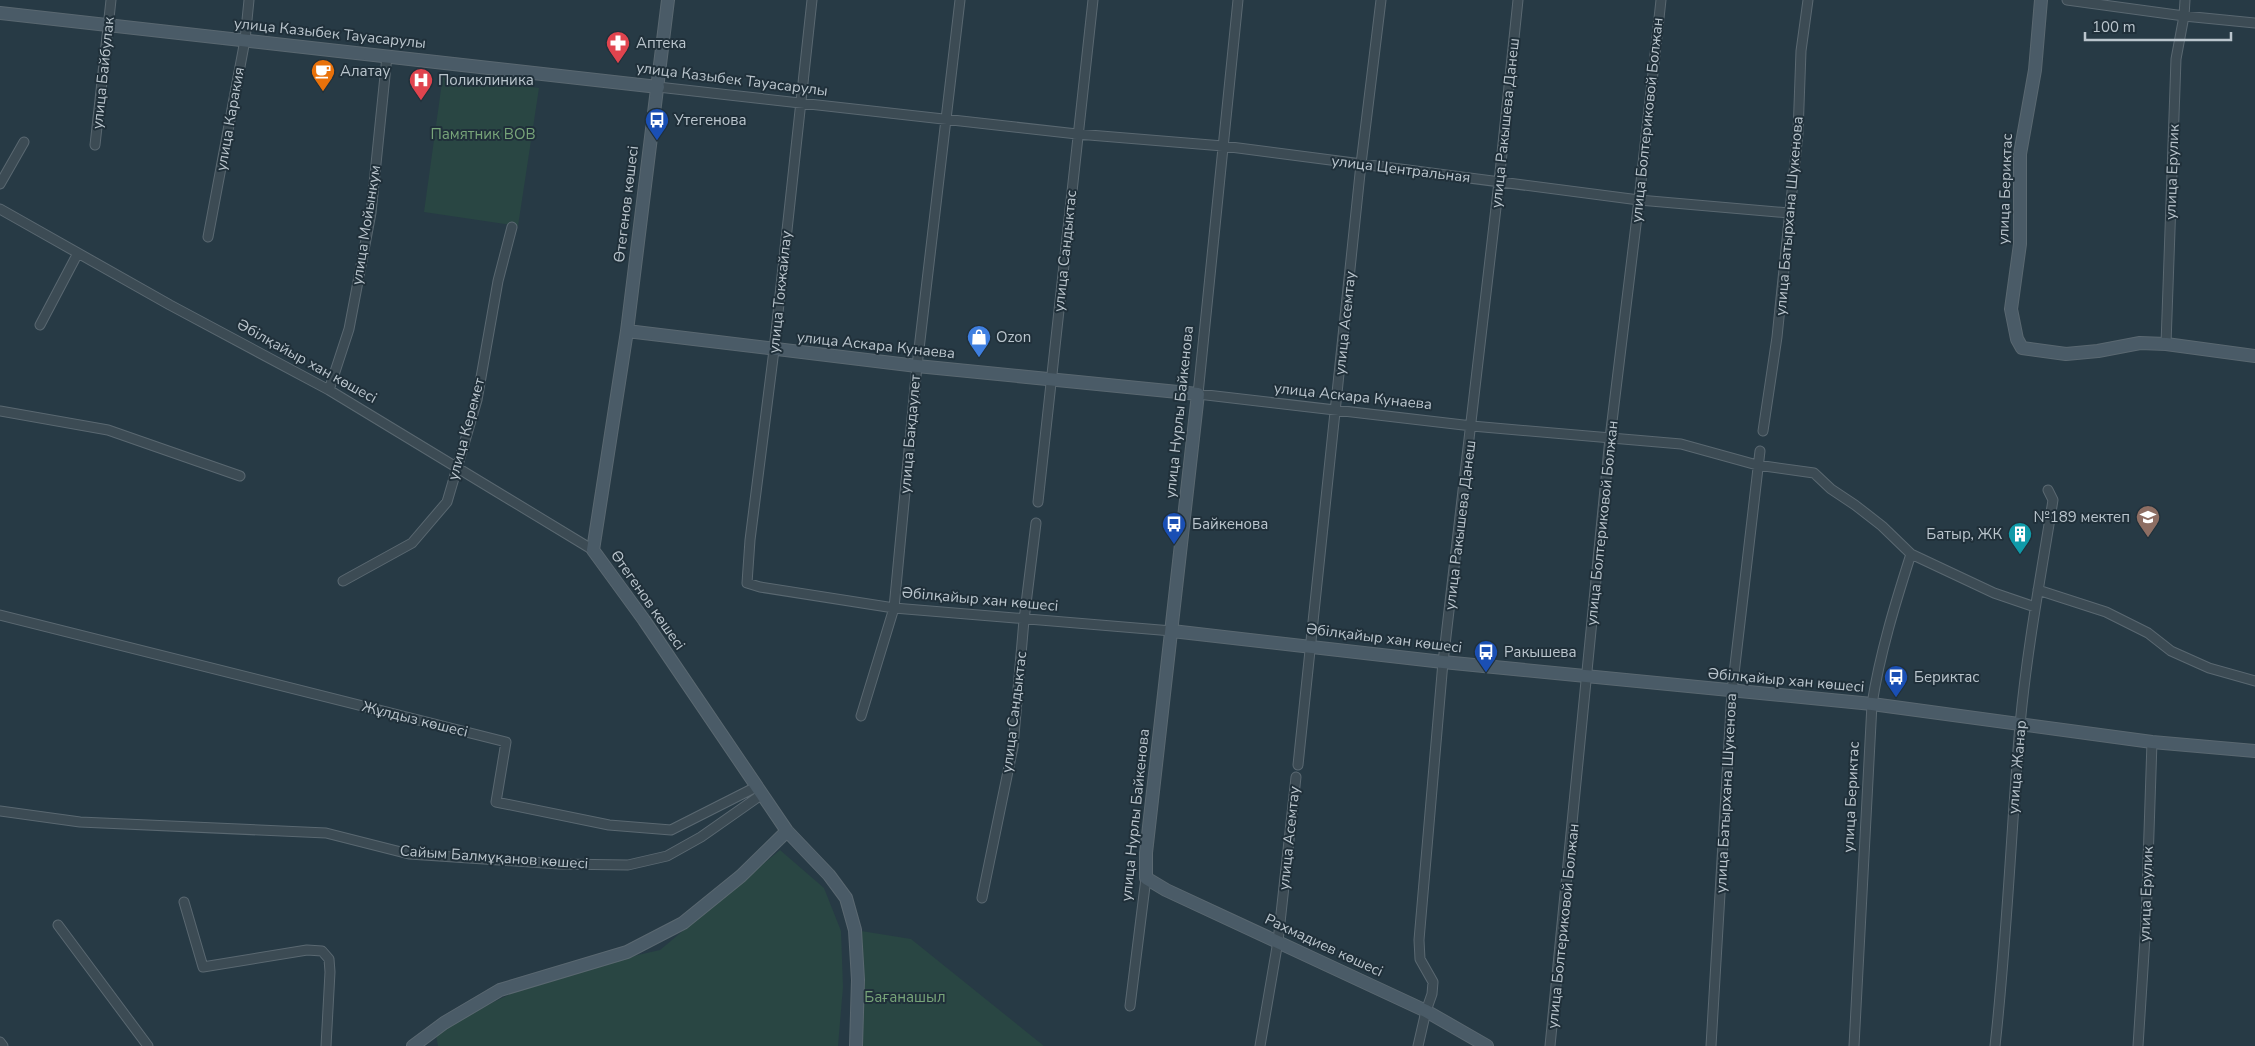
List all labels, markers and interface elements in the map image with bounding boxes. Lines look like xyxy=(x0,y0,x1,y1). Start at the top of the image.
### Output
scale bar xyxy=(2085,10,2231,42)
street label: улица Казыбек Тауасарулы xyxy=(233,13,427,53)
street label: улица Байбулак xyxy=(87,16,119,130)
street label: улица Болтериковой Болжан xyxy=(1626,16,1668,224)
text: 100 m xyxy=(2092,17,2136,37)
pharmacy icon: Аптека xyxy=(605,30,631,64)
place label: Аптека xyxy=(636,33,686,53)
street label: улица Ракышева Данеш xyxy=(1486,37,1524,209)
street label: улица Казыбек Тауасарулы xyxy=(635,57,829,101)
cafe icon: Алатау xyxy=(310,58,336,92)
place label: Алатау xyxy=(340,61,390,81)
street label: улица Каракия xyxy=(211,66,249,172)
hospital icon: Поликлиника xyxy=(408,67,434,101)
place label: Поликлиника xyxy=(438,70,534,90)
bus stop icon: Утегенова xyxy=(644,107,670,141)
place label: Утегенова xyxy=(673,110,747,130)
street label: улица Батырхана Шукенова xyxy=(1770,115,1808,317)
park label: Памятник ВОВ xyxy=(430,124,536,144)
street label: улица Ерулик xyxy=(2160,124,2184,220)
street label: улица Бериктас xyxy=(1993,133,2017,245)
street label: Өтегенов көшесі xyxy=(609,144,643,264)
street label: улица Центральная xyxy=(1330,151,1472,187)
street label: улица Мойынкум xyxy=(347,164,385,286)
street label: улица Сандыктас xyxy=(1049,189,1081,313)
street label: улица Токжайлау xyxy=(764,230,796,354)
street label: улица Асемтау xyxy=(1330,270,1360,376)
street label: Әбілқайыр хан көшесі xyxy=(233,314,381,408)
shop icon: Ozon xyxy=(966,324,992,358)
street label: улица Нурлы Байкенова xyxy=(1160,325,1198,499)
street label: улица Аскара Кунаева xyxy=(796,327,956,363)
place label: Ozon xyxy=(996,327,1031,347)
street label: улица Бакдаулет xyxy=(895,373,925,494)
street label: улица Керемет xyxy=(443,375,489,482)
street label: улица Аскара Кунаева xyxy=(1273,378,1433,414)
street label: улица Болтериковой Болжан xyxy=(1581,419,1623,627)
street label: улица Ракышева Данеш xyxy=(1440,439,1480,611)
school or university icon: №189 мектеп xyxy=(2135,504,2161,538)
place label: №189 мектеп xyxy=(2034,507,2130,527)
bus stop icon: Байкенова xyxy=(1161,511,1187,545)
place label: Байкенова xyxy=(1192,514,1268,534)
building icon: Батыр, ЖК xyxy=(2007,521,2033,555)
place label: Батыр, ЖК xyxy=(1926,524,2002,544)
street label: Өтегенов көшесі xyxy=(606,546,690,654)
street label: Әбілқайыр хан көшесі xyxy=(901,582,1059,616)
street label: Әбілқайыр хан көшесі xyxy=(1305,618,1463,658)
bus stop icon: Ракышева xyxy=(1473,639,1499,673)
place label: Ракышева xyxy=(1504,642,1577,662)
street label: улица Сандыктас xyxy=(997,650,1031,774)
street label: Әбілқайыр хан көшесі xyxy=(1707,663,1865,697)
bus stop icon: Бериктас xyxy=(1883,664,1909,698)
place label: Бериктас xyxy=(1914,667,1979,687)
street label: улица Батырхана Шукенова xyxy=(1711,693,1741,893)
street label: Жұлдыз көшесі xyxy=(360,696,470,742)
street label: улица Жанар xyxy=(2003,719,2031,815)
street label: улица Нурлы Байкенова xyxy=(1116,728,1154,902)
street label: улица Бериктас xyxy=(1838,741,1864,853)
street label: улица Асемтау xyxy=(1274,785,1304,891)
street label: улица Болтериковой Болжан xyxy=(1542,822,1584,1030)
street label: Сайым Балмұқанов көшесі xyxy=(399,840,589,874)
street label: улица Ерулик xyxy=(2134,846,2158,942)
street label: Рахмадиев көшесі xyxy=(1262,909,1386,981)
park label: Бағанашыл xyxy=(864,987,946,1007)

